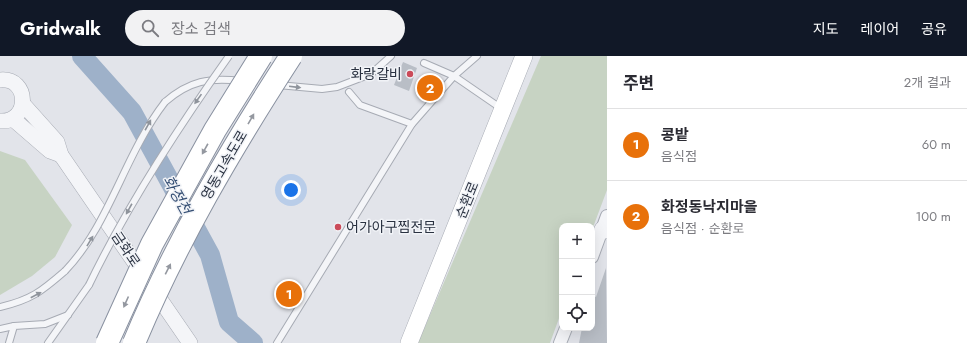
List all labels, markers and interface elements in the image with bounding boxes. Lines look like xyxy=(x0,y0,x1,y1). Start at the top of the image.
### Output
search box xyxy=(125,10,405,46)
text: Gridwalk xyxy=(20,15,101,42)
icon: search xyxy=(139,17,161,39)
text: 장소 검색 xyxy=(171,18,231,40)
text: 지도 xyxy=(813,19,839,39)
text: 레이어 xyxy=(861,19,899,39)
text: 공유 xyxy=(921,19,947,39)
place label: 화랑갈비 xyxy=(350,64,402,84)
marker: 화랑갈비 xyxy=(405,69,415,79)
text: 주변 xyxy=(623,71,654,95)
pin: 2 xyxy=(417,73,443,103)
text: 2개 결과 xyxy=(904,73,951,92)
one-way arrow xyxy=(289,84,301,90)
one-way arrow xyxy=(194,94,202,104)
one-way arrow xyxy=(247,113,254,125)
one-way arrow xyxy=(145,119,152,131)
text: 콩밭 xyxy=(661,124,689,146)
street label: 영동고속도로 xyxy=(196,126,252,203)
text: 1 xyxy=(633,135,639,154)
text: 60 m xyxy=(922,135,951,154)
one-way arrow xyxy=(201,143,208,155)
text: 음식점 xyxy=(661,147,697,166)
water label: 화정천 xyxy=(157,172,198,220)
street label: 순환로 xyxy=(450,178,484,222)
your location xyxy=(281,180,301,200)
text: 화정동낙지마을 xyxy=(661,196,758,218)
one-way arrow xyxy=(125,203,132,215)
text: 2 xyxy=(632,207,640,226)
text: 100 m xyxy=(916,207,951,226)
place label: 어가아구찜전문 xyxy=(346,217,436,237)
text: 음식점 · 순환로 xyxy=(661,219,744,238)
marker: 어가아구찜전문 xyxy=(333,222,343,232)
map controls xyxy=(559,223,595,331)
button: + xyxy=(559,223,595,259)
street label: 금화로 xyxy=(107,227,145,271)
one-way arrow xyxy=(86,235,93,247)
button: − xyxy=(559,259,595,295)
one-way arrow xyxy=(165,264,171,275)
pin: 1 xyxy=(276,279,302,309)
one-way arrow xyxy=(30,291,41,298)
button: locate xyxy=(559,295,595,331)
one-way arrow xyxy=(123,296,129,307)

